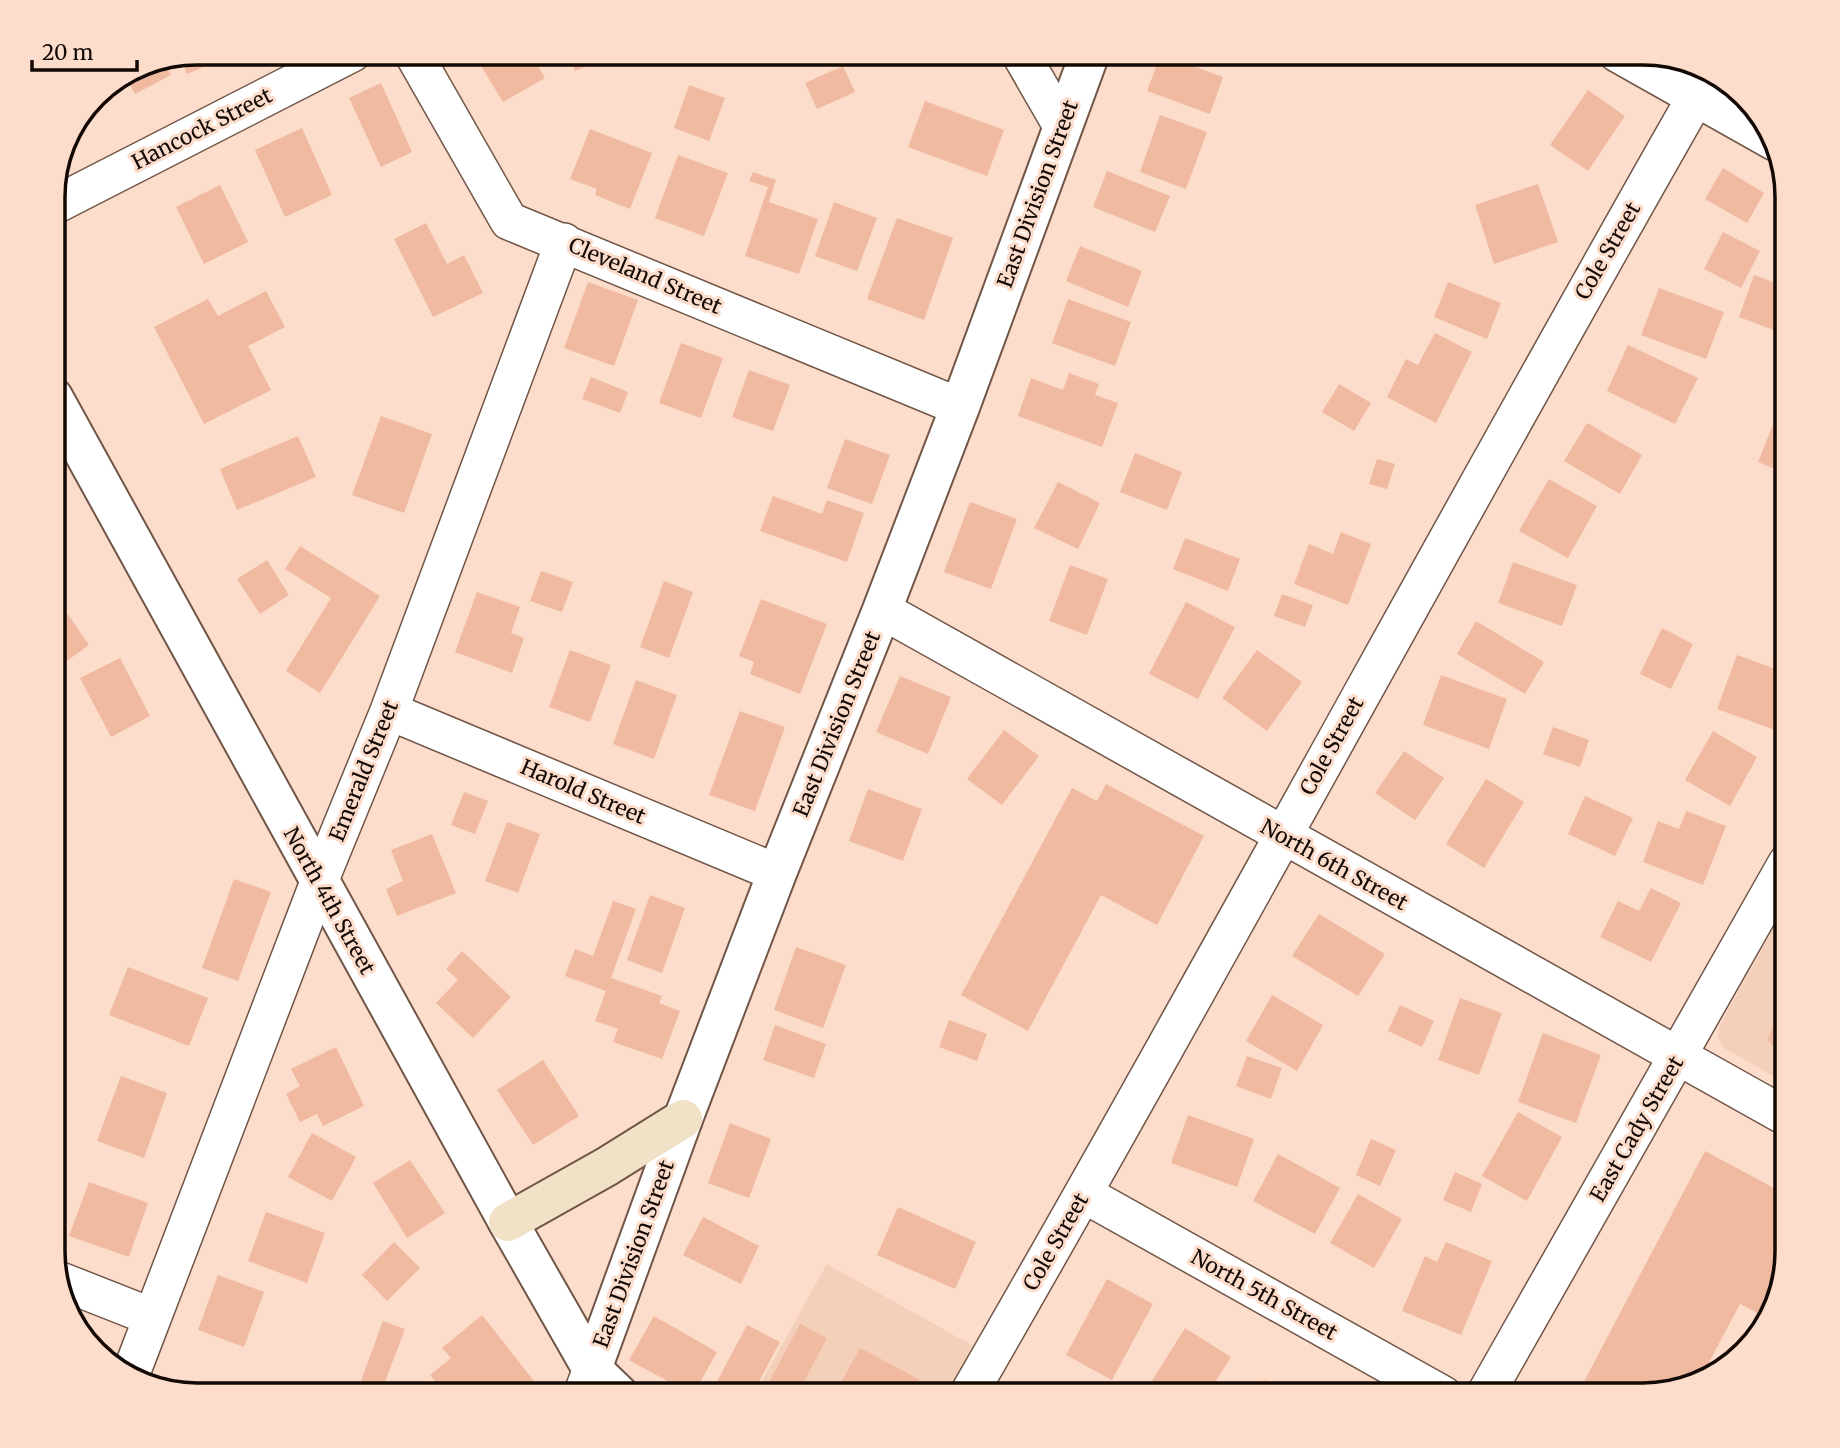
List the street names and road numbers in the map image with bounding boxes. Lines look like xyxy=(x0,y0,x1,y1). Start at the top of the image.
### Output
street label: Hancock Street xyxy=(127,82,276,175)
street label: East Division Street xyxy=(991,96,1084,291)
street label: Cole Street xyxy=(1569,197,1646,304)
street label: Cleveland Street xyxy=(565,231,726,320)
street label: East Division Street xyxy=(787,627,886,821)
street label: Cole Street xyxy=(1294,692,1370,800)
street label: Emerald Street xyxy=(323,696,404,845)
street label: Harold Street xyxy=(517,753,650,830)
street label: North 6th Street xyxy=(1256,813,1413,916)
street label: North 4th Street xyxy=(278,822,381,979)
street label: East Cady Street xyxy=(1584,1051,1689,1206)
street label: East Division Street xyxy=(587,1156,680,1351)
street label: Cole Street xyxy=(1017,1188,1094,1295)
street label: North 5th Street xyxy=(1186,1243,1342,1346)

